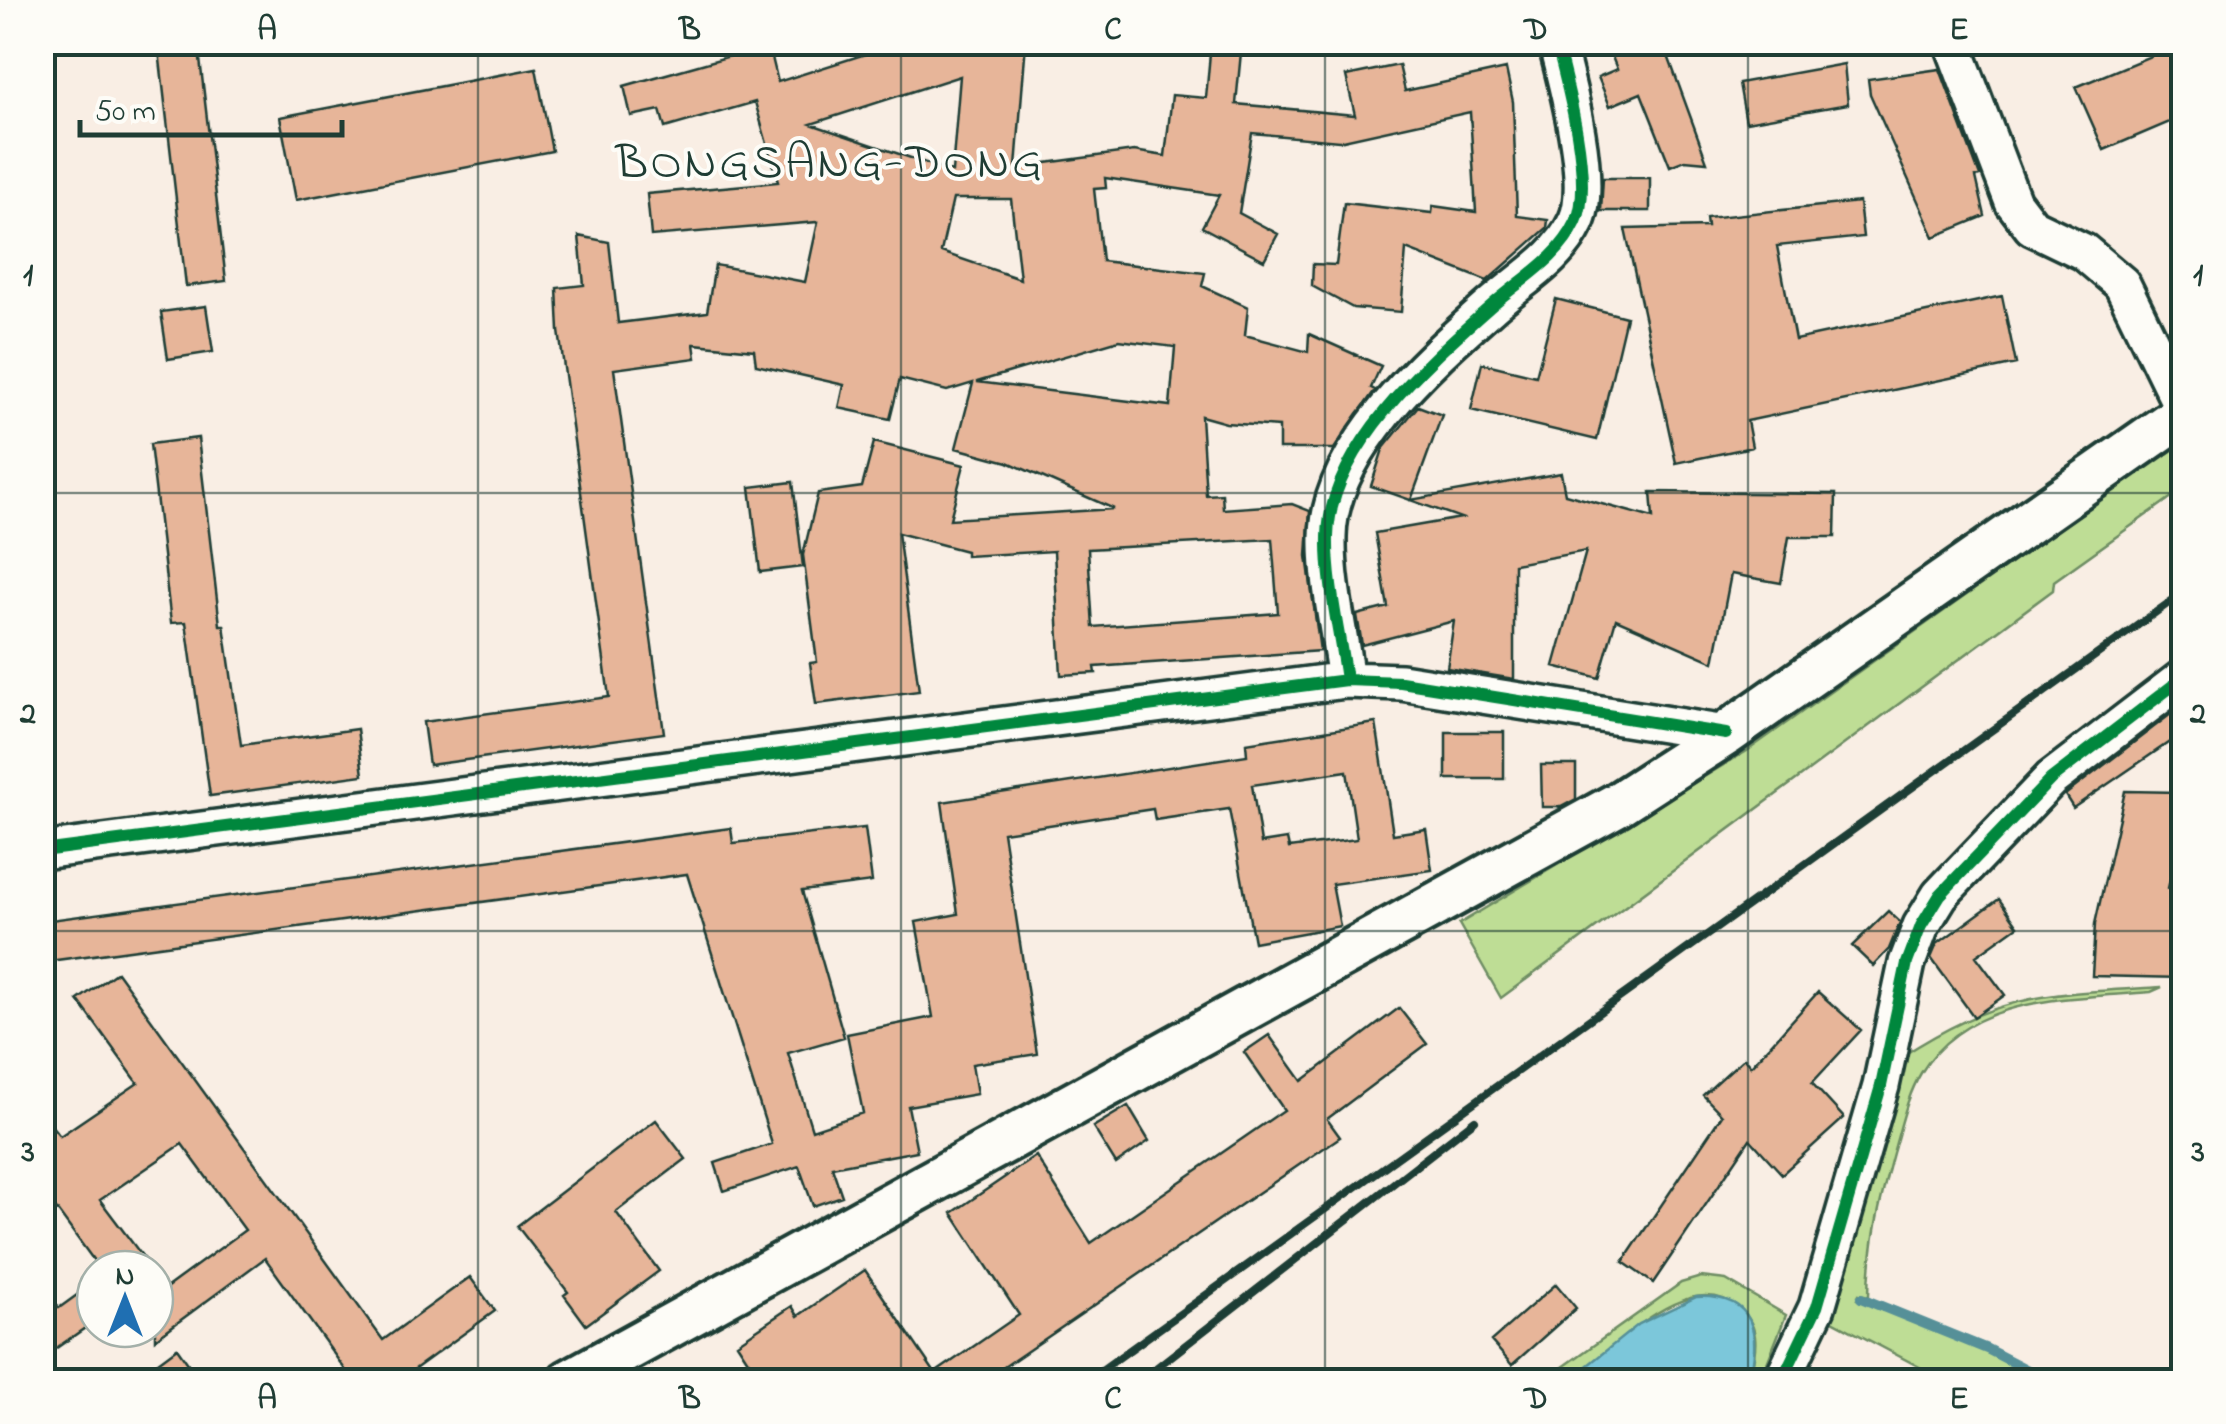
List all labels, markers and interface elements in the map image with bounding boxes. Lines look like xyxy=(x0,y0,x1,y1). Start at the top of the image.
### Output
text: A xyxy=(257,8,277,55)
text: B xyxy=(677,8,701,55)
text: C xyxy=(1104,8,1122,55)
text: D xyxy=(1522,8,1548,55)
text: E xyxy=(1949,8,1969,55)
scale bar xyxy=(80,75,342,137)
text: 50 m xyxy=(95,91,156,135)
district label: BONGSANG-DONG xyxy=(615,130,1044,200)
text: 1 xyxy=(23,254,33,301)
text: 1 xyxy=(2193,254,2203,301)
text: 2 xyxy=(19,692,36,739)
text: 2 xyxy=(2189,692,2206,739)
text: 3 xyxy=(20,1130,35,1177)
text: 3 xyxy=(2190,1130,2205,1177)
north arrow xyxy=(75,1249,175,1349)
text: N xyxy=(116,1257,134,1298)
text: A xyxy=(257,1377,277,1424)
text: B xyxy=(677,1377,701,1424)
text: C xyxy=(1104,1377,1122,1424)
text: D xyxy=(1522,1377,1548,1424)
text: E xyxy=(1949,1377,1969,1424)

